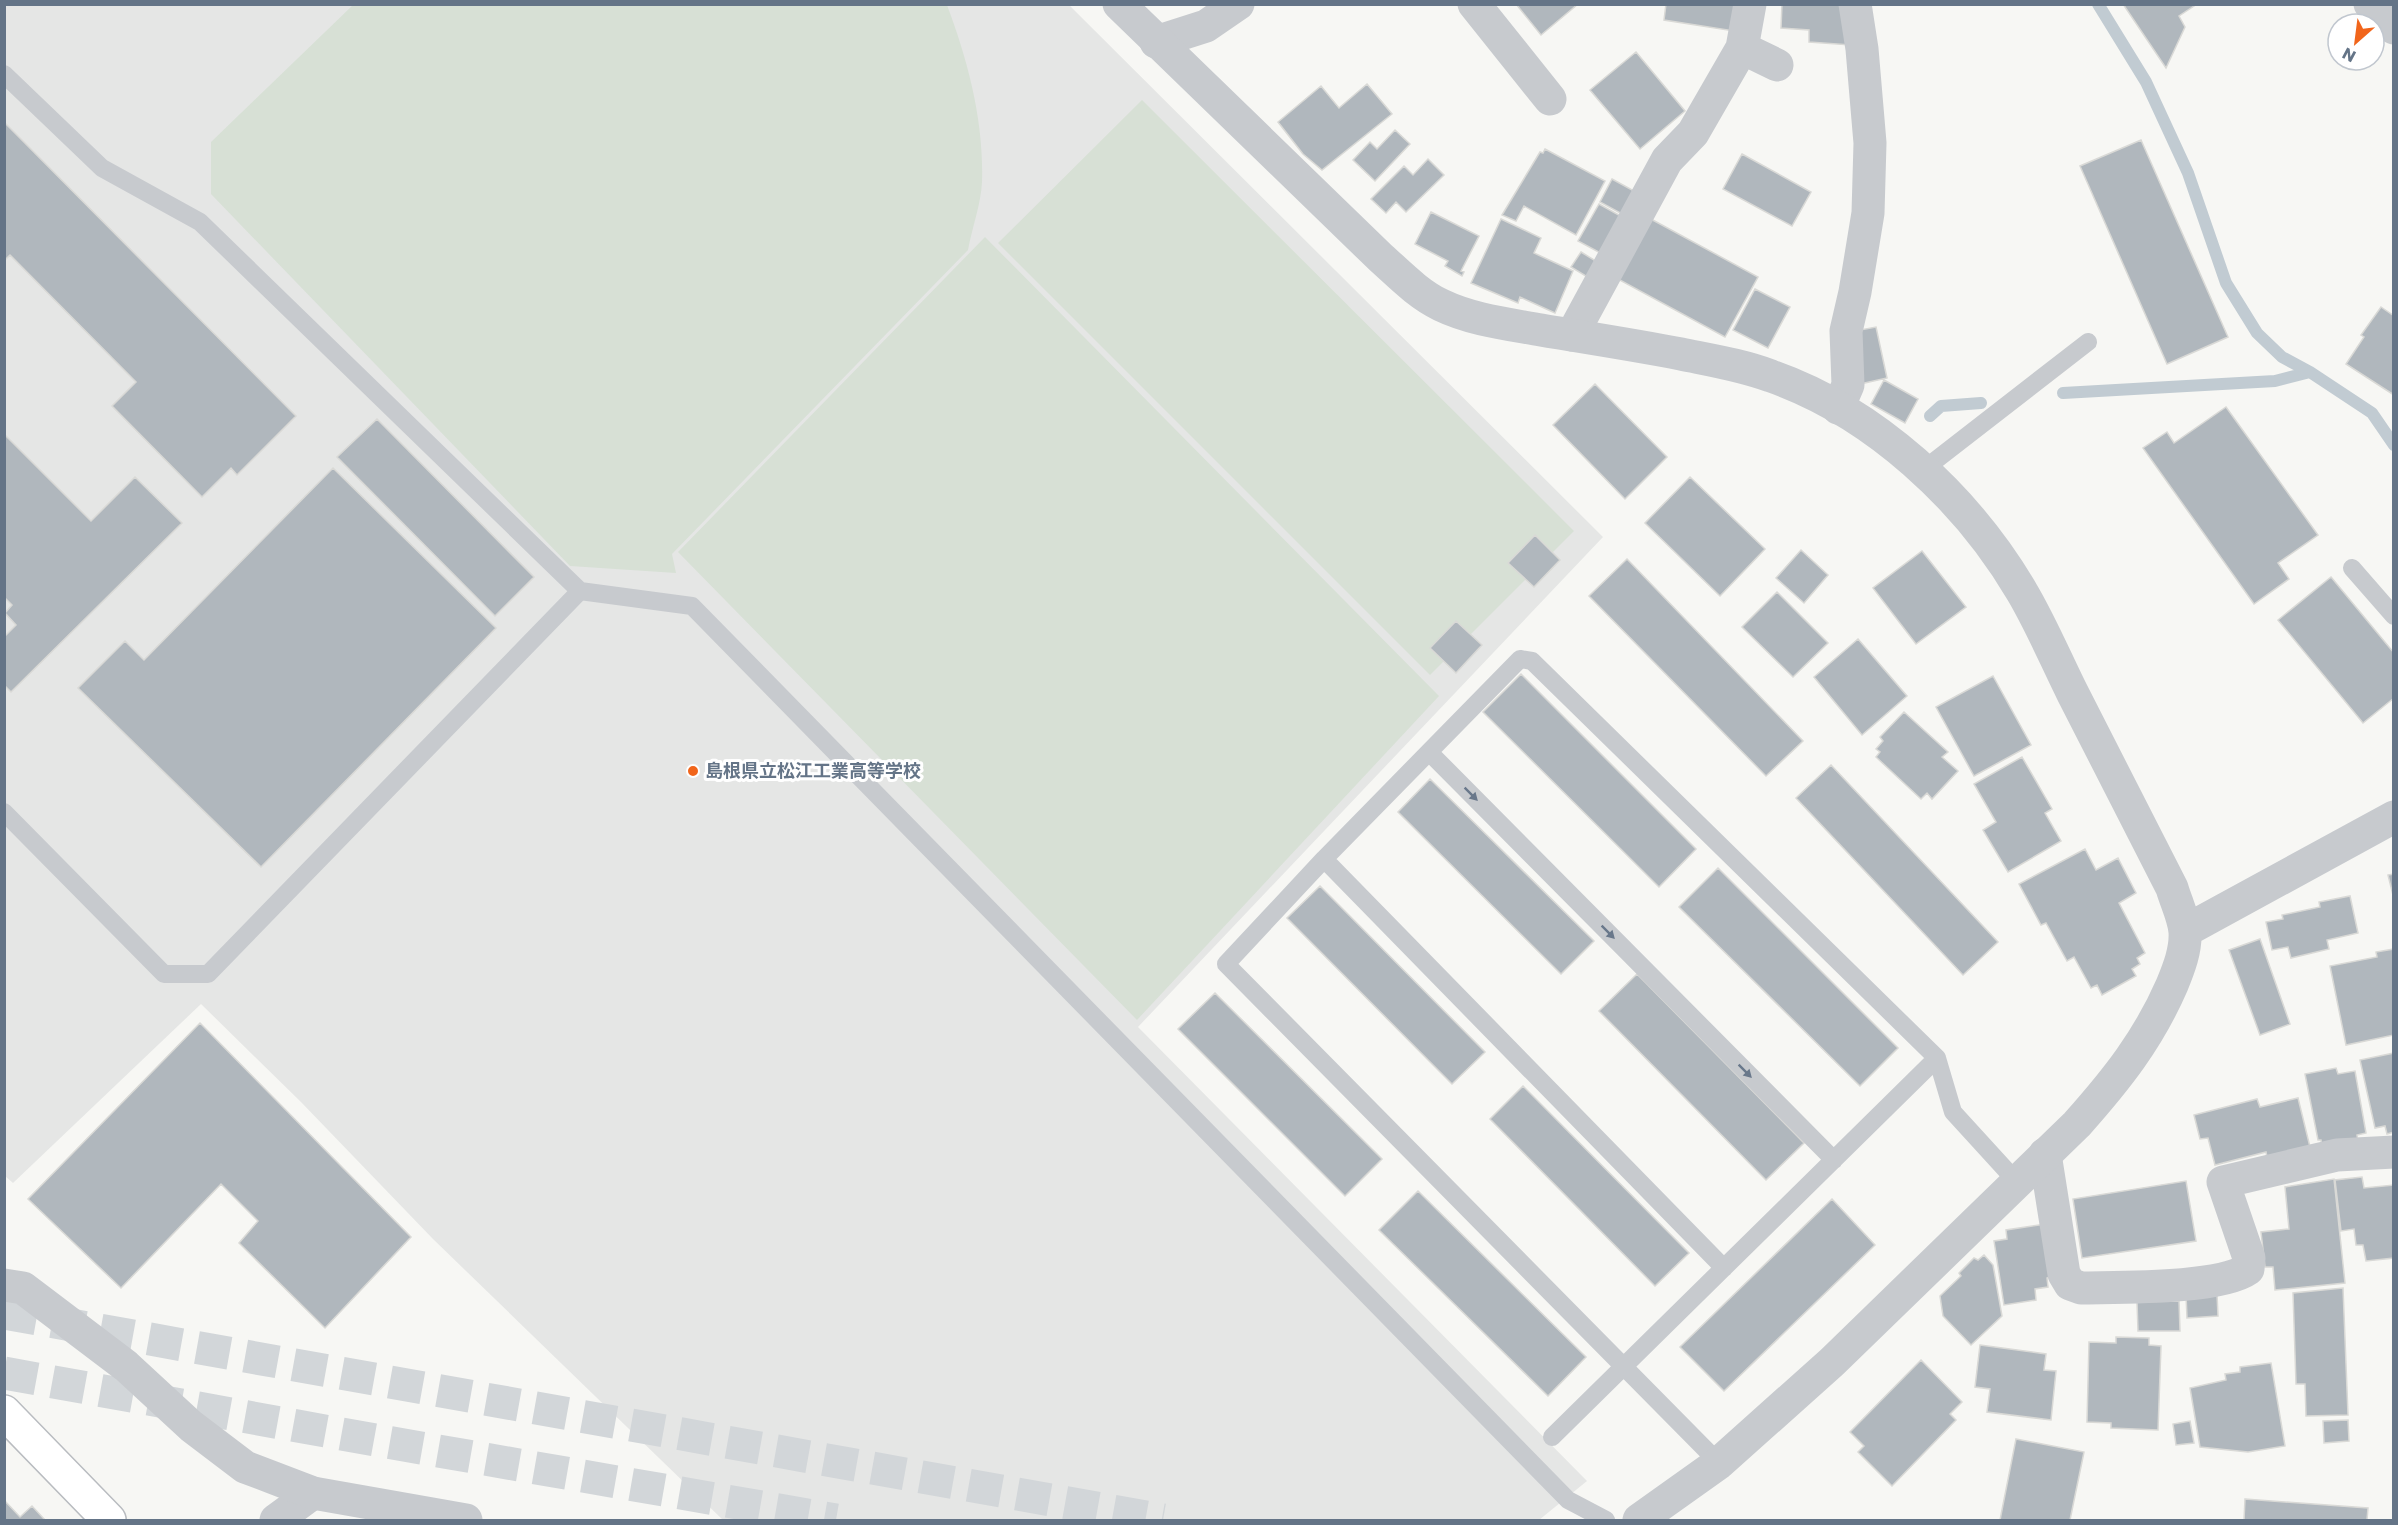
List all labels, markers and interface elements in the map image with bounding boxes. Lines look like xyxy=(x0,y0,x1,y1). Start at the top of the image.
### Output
north arrow xyxy=(2326,12,2386,72)
text: N xyxy=(2338,42,2360,68)
place label: 島根県立松江工業高等学校 xyxy=(705,758,921,783)
marker: 島根県立松江工業高等学校 xyxy=(686,764,700,778)
one-way arrow xyxy=(1463,786,1477,800)
one-way arrow xyxy=(1601,925,1615,940)
one-way arrow xyxy=(1738,1063,1752,1077)

